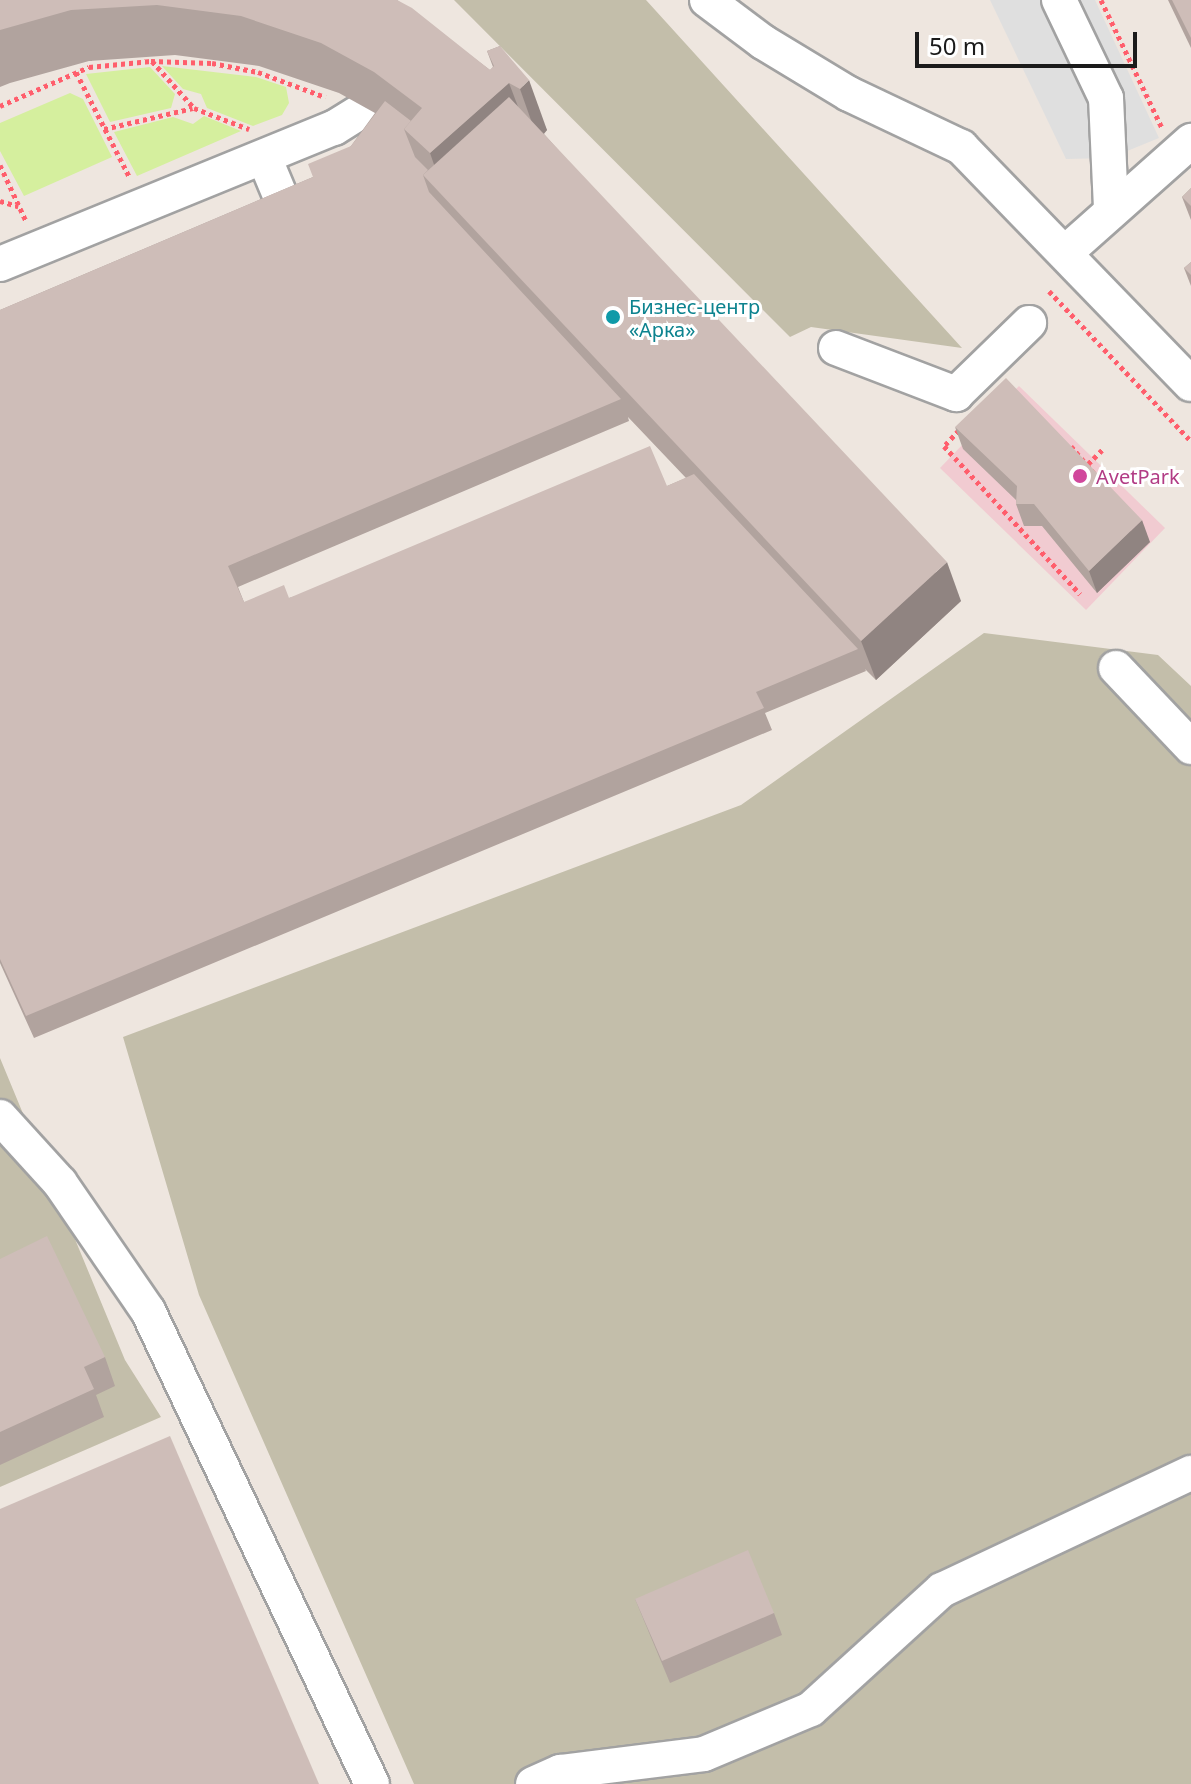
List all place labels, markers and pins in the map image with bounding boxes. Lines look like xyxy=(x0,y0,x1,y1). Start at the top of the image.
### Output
place label: Бизнес-центр «Арка» xyxy=(629,294,760,341)
marker: Бизнес-центр «Арка» xyxy=(604,308,622,326)
place label: AvetPark xyxy=(1096,464,1180,488)
marker: AvetPark xyxy=(1071,467,1089,485)

